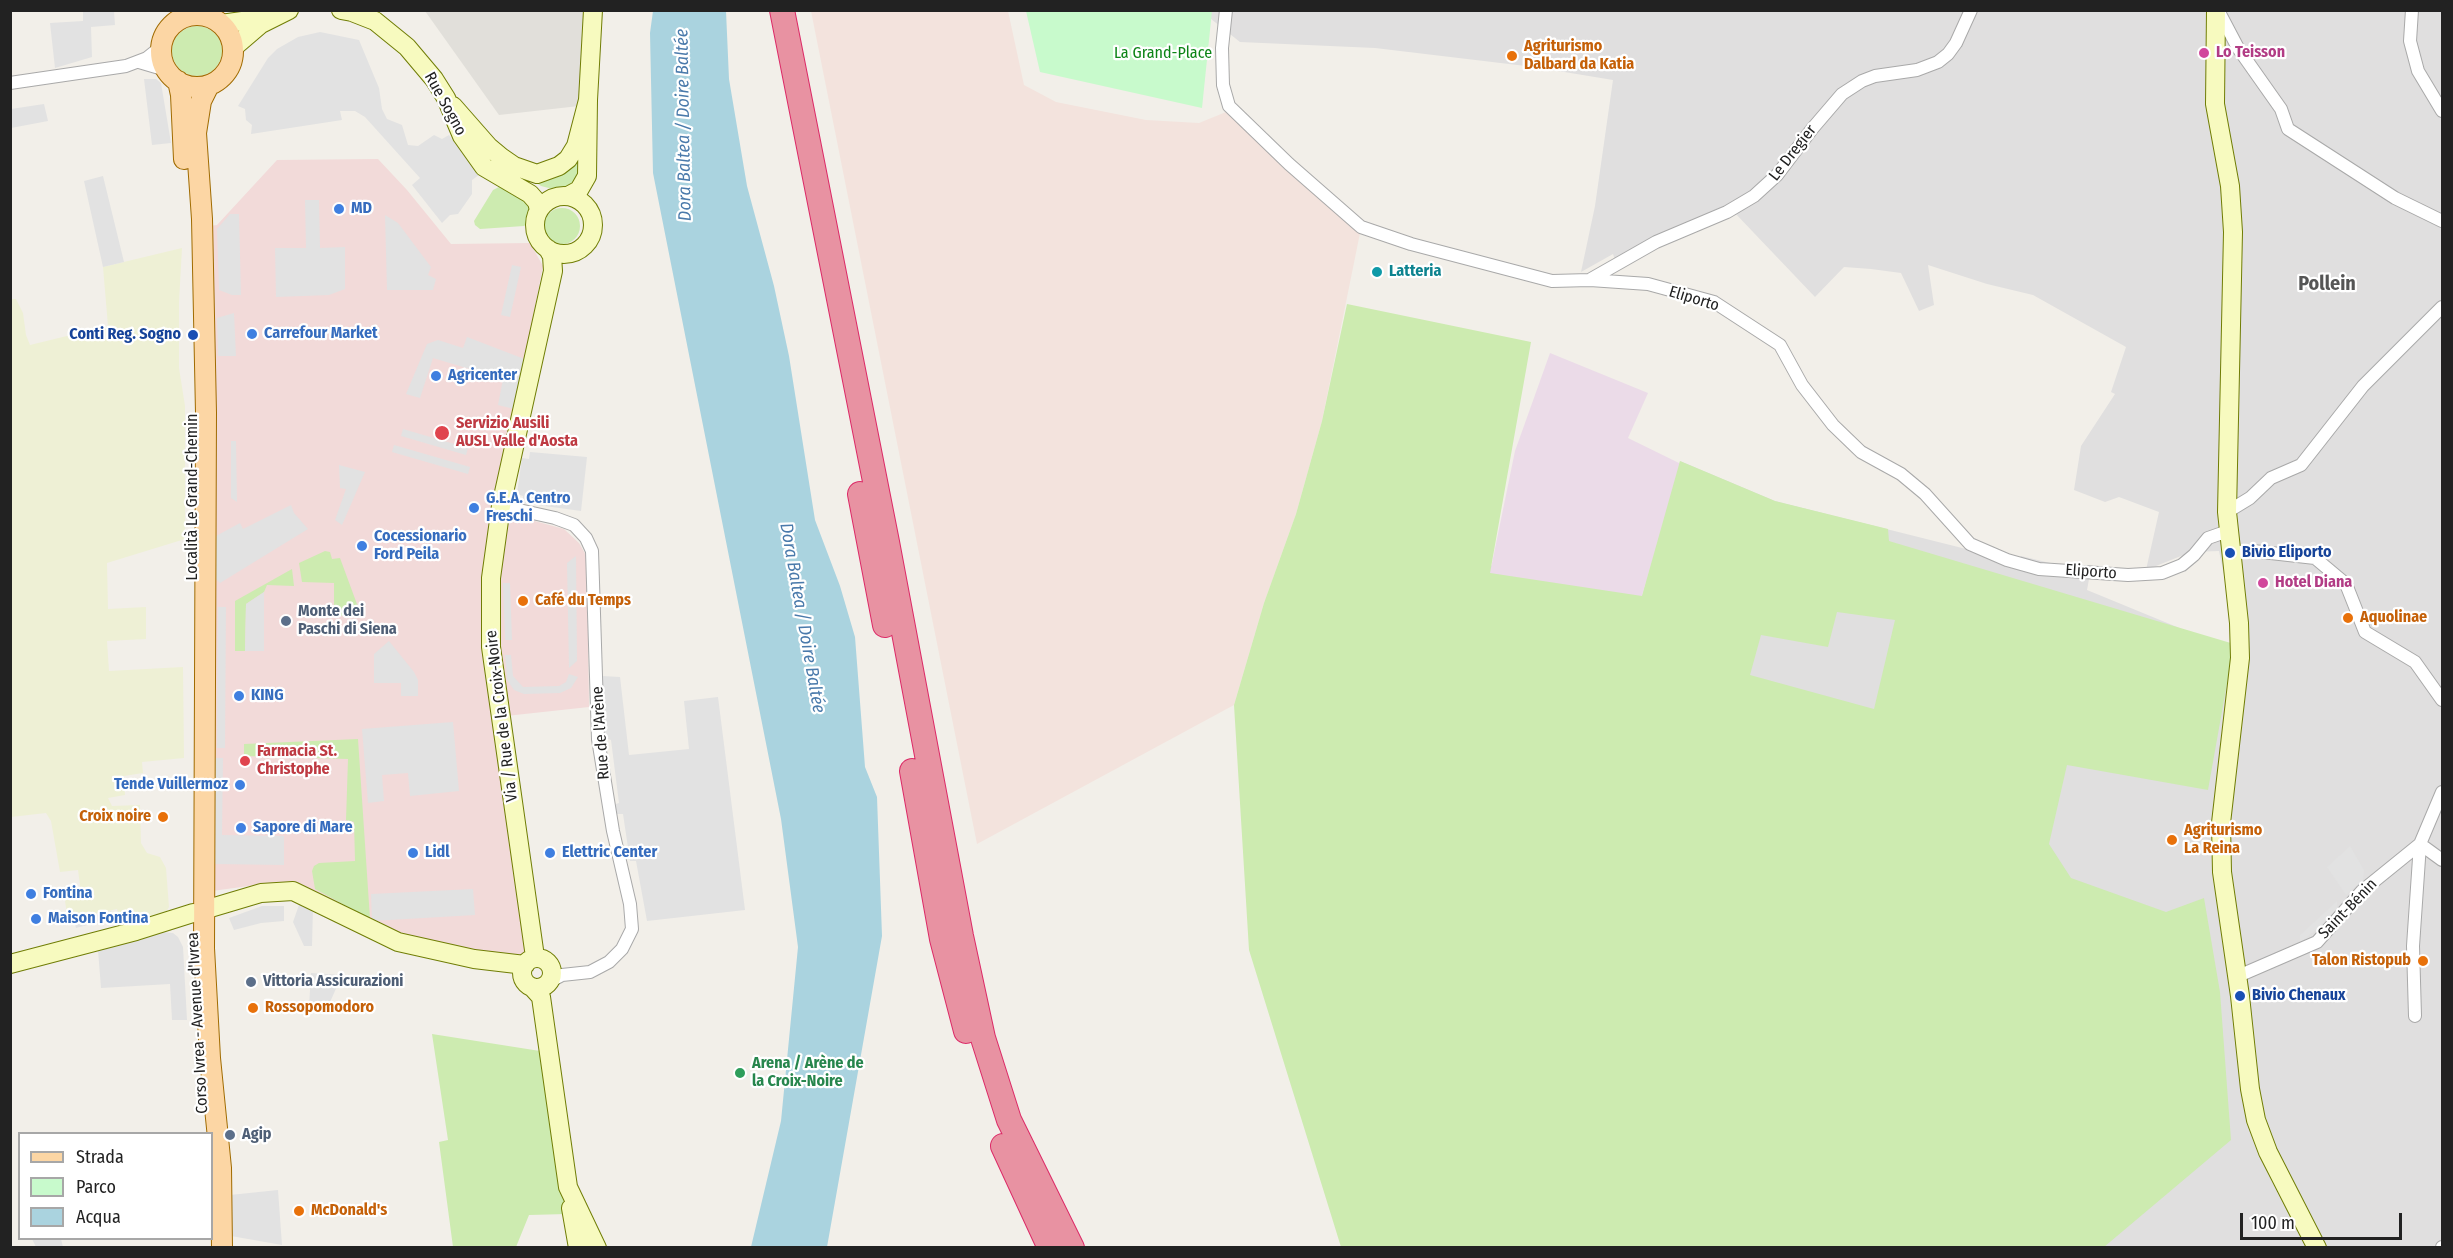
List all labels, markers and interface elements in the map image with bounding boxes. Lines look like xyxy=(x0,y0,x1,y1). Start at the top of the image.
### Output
water label: Dora Baltea / Doire Baltée xyxy=(672,29,696,221)
place label: Agriturismo Dalbard da Katia xyxy=(1524,37,1634,75)
place label: Lo Teisson xyxy=(2216,43,2285,63)
park label: La Grand-Place xyxy=(1114,44,1212,64)
marker: Lo Teisson xyxy=(2197,46,2211,60)
marker: Agriturismo Dalbard da Katia xyxy=(1505,49,1519,63)
street label: Rue Sogno xyxy=(420,69,470,139)
street label: Le Dregier xyxy=(1765,121,1821,185)
place label: MD xyxy=(351,199,372,219)
marker: MD xyxy=(332,202,346,216)
place label: Latteria xyxy=(1389,262,1441,282)
marker: Latteria xyxy=(1370,265,1384,279)
district label: Pollein xyxy=(2298,272,2356,296)
street label: Eliporto xyxy=(1667,282,1721,316)
place label: Carrefour Market xyxy=(264,324,378,344)
place label: Conti Reg. Sogno xyxy=(69,325,181,345)
marker: Carrefour Market xyxy=(245,327,259,341)
marker: Conti Reg. Sogno xyxy=(186,328,200,342)
place label: Agricenter xyxy=(448,366,517,386)
marker: Agricenter xyxy=(429,369,443,383)
street label: Località Le Grand-Chemin xyxy=(183,414,203,580)
place label: Servizio Ausili AUSL Valle d'Aosta xyxy=(456,414,578,452)
marker: Servizio Ausili AUSL Valle d'Aosta xyxy=(433,424,451,442)
place label: G.E.A. Centro Freschi xyxy=(486,489,570,527)
marker: G.E.A. Centro Freschi xyxy=(467,501,481,515)
water label: Dora Baltea / Doire Baltée xyxy=(775,521,829,715)
place label: Cocessionario Ford Peila xyxy=(374,527,467,565)
marker: Cocessionario Ford Peila xyxy=(355,539,369,553)
place label: Bivio Eliporto xyxy=(2242,543,2332,563)
marker: Bivio Eliporto xyxy=(2223,546,2237,560)
street label: Eliporto xyxy=(2065,561,2117,583)
place label: Hotel Diana xyxy=(2275,573,2352,593)
marker: Hotel Diana xyxy=(2256,576,2270,590)
place label: Café du Temps xyxy=(535,591,631,611)
marker: Café du Temps xyxy=(516,594,530,608)
place label: Monte dei Paschi di Siena xyxy=(298,602,397,640)
place label: Aquolinae xyxy=(2360,608,2427,628)
marker: Aquolinae xyxy=(2341,611,2355,625)
marker: Monte dei Paschi di Siena xyxy=(279,614,293,628)
street label: Via / Rue de la Croix-Noire xyxy=(482,629,522,803)
place label: KING xyxy=(251,686,284,706)
street label: Rue de l'Arène xyxy=(588,686,614,780)
marker: KING xyxy=(232,689,246,703)
place label: Farmacia St. Christophe xyxy=(257,742,337,780)
marker: Farmacia St. Christophe xyxy=(238,754,252,768)
place label: Tende Vuillermoz xyxy=(114,775,228,795)
marker: Tende Vuillermoz xyxy=(233,778,247,792)
place label: Croix noire xyxy=(79,807,151,827)
marker: Croix noire xyxy=(156,810,170,824)
place label: Sapore di Mare xyxy=(253,818,353,838)
marker: Sapore di Mare xyxy=(234,821,248,835)
place label: Agriturismo La Reina xyxy=(2184,821,2262,859)
marker: Agriturismo La Reina xyxy=(2165,833,2179,847)
place label: Lidl xyxy=(425,843,450,863)
place label: Elettric Center xyxy=(562,843,657,863)
marker: Lidl xyxy=(406,846,420,860)
marker: Elettric Center xyxy=(543,846,557,860)
street label: Saint-Bénin xyxy=(2315,875,2381,943)
place label: Fontina xyxy=(43,884,93,904)
marker: Fontina xyxy=(24,887,38,901)
place label: Maison Fontina xyxy=(48,909,148,929)
marker: Maison Fontina xyxy=(29,912,43,926)
street label: Corso Ivrea - Avenue d'Ivrea xyxy=(184,932,212,1114)
place label: Talon Ristopub xyxy=(2312,951,2411,971)
marker: Talon Ristopub xyxy=(2416,954,2430,968)
place label: Vittoria Assicurazioni xyxy=(263,972,403,992)
marker: Vittoria Assicurazioni xyxy=(244,975,258,989)
place label: Bivio Chenaux xyxy=(2252,986,2345,1006)
marker: Bivio Chenaux xyxy=(2233,989,2247,1003)
place label: Rossopomodoro xyxy=(265,998,374,1018)
marker: Rossopomodoro xyxy=(246,1001,260,1015)
place label: Arena / Arène de la Croix-Noire xyxy=(752,1054,864,1092)
marker: Arena / Arène de la Croix-Noire xyxy=(733,1066,747,1080)
place label: Agip xyxy=(242,1125,271,1145)
marker: Agip xyxy=(223,1128,237,1142)
legend xyxy=(18,1132,213,1240)
text: Strada xyxy=(76,1146,124,1168)
text: Parco xyxy=(76,1176,116,1198)
place label: McDonald's xyxy=(311,1201,387,1221)
scale bar xyxy=(2243,1201,2405,1239)
marker: McDonald's xyxy=(292,1204,306,1218)
text: Acqua xyxy=(76,1206,121,1228)
text: 100 m xyxy=(2251,1212,2295,1234)

